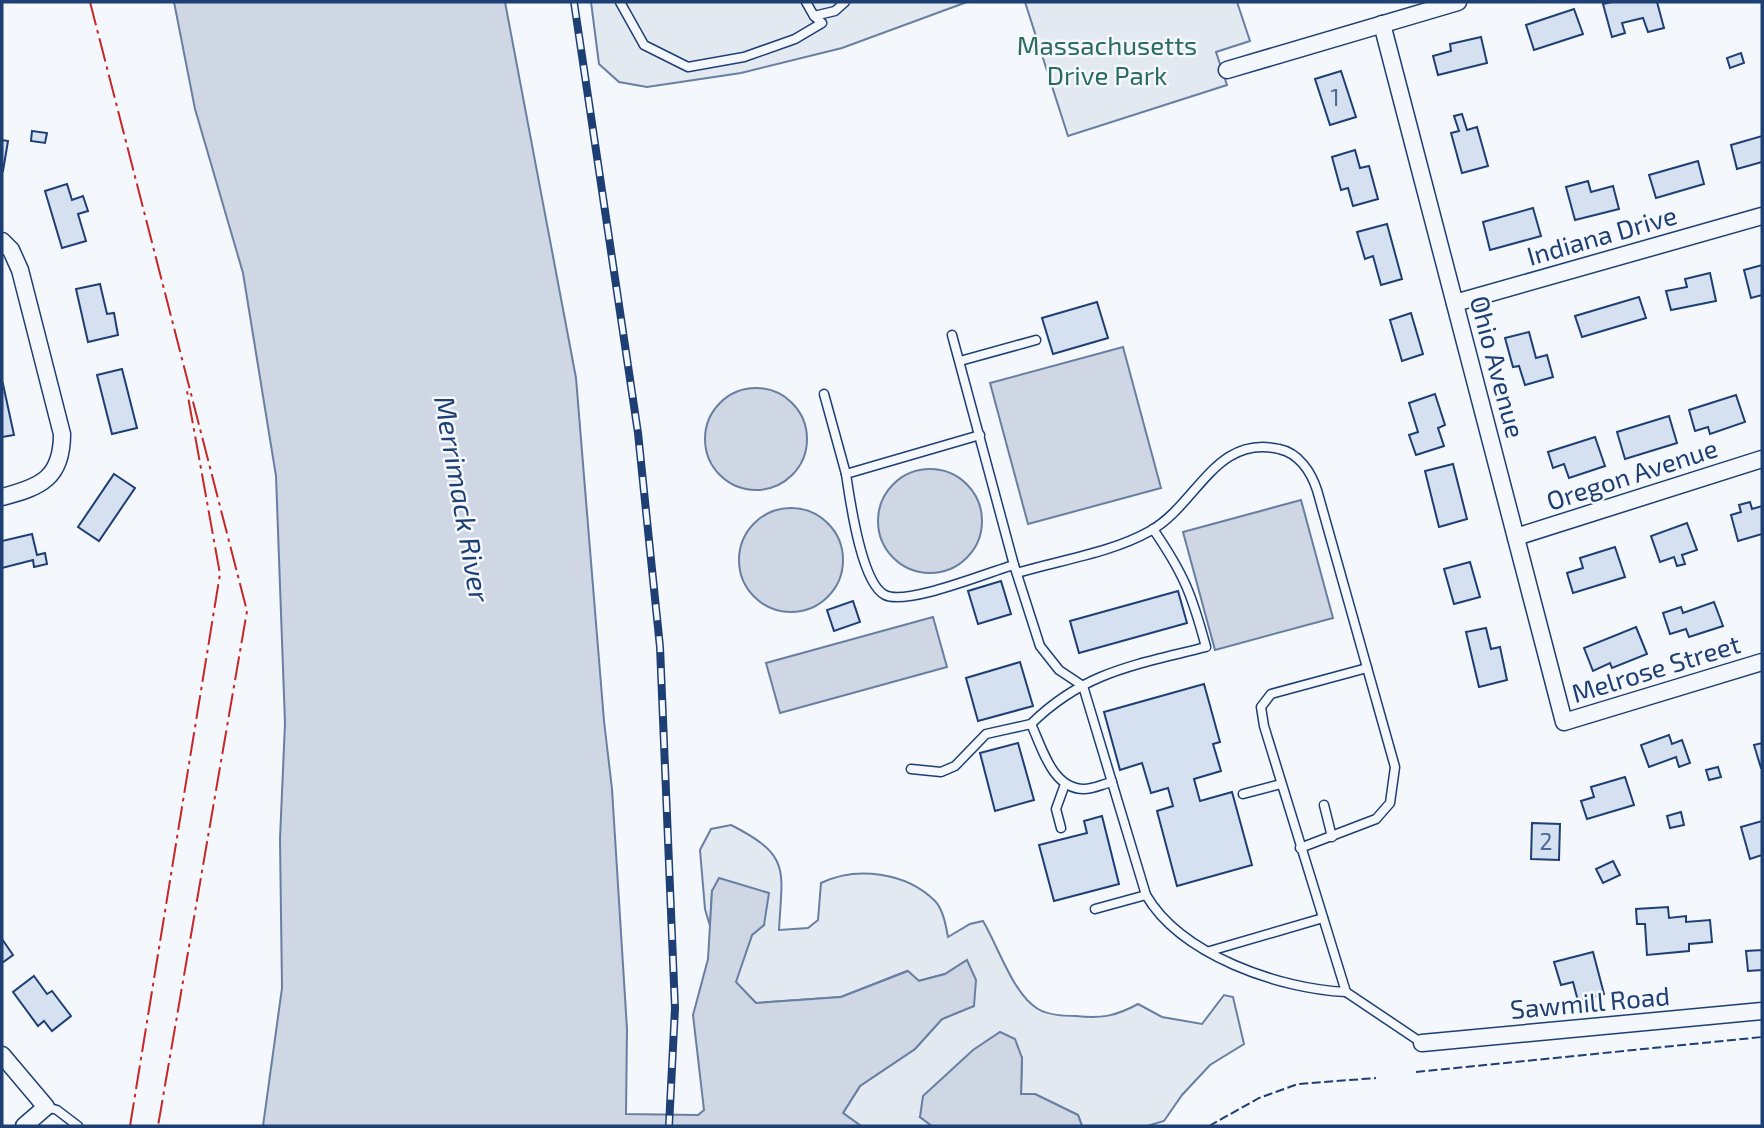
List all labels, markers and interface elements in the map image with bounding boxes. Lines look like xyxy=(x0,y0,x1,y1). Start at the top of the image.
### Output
park label: Massachusetts Drive Park xyxy=(1017,29,1197,90)
house number: 1 xyxy=(1330,83,1340,111)
street label: Indiana Drive xyxy=(1523,198,1680,271)
street label: Ohio Avenue xyxy=(1465,292,1532,441)
water label: Merrimack River xyxy=(428,393,498,605)
street label: Oregon Avenue xyxy=(1542,431,1721,516)
street label: Melrose Street xyxy=(1568,627,1744,708)
house number: 2 xyxy=(1540,827,1552,855)
street label: Sawmill Road xyxy=(1509,979,1671,1024)

